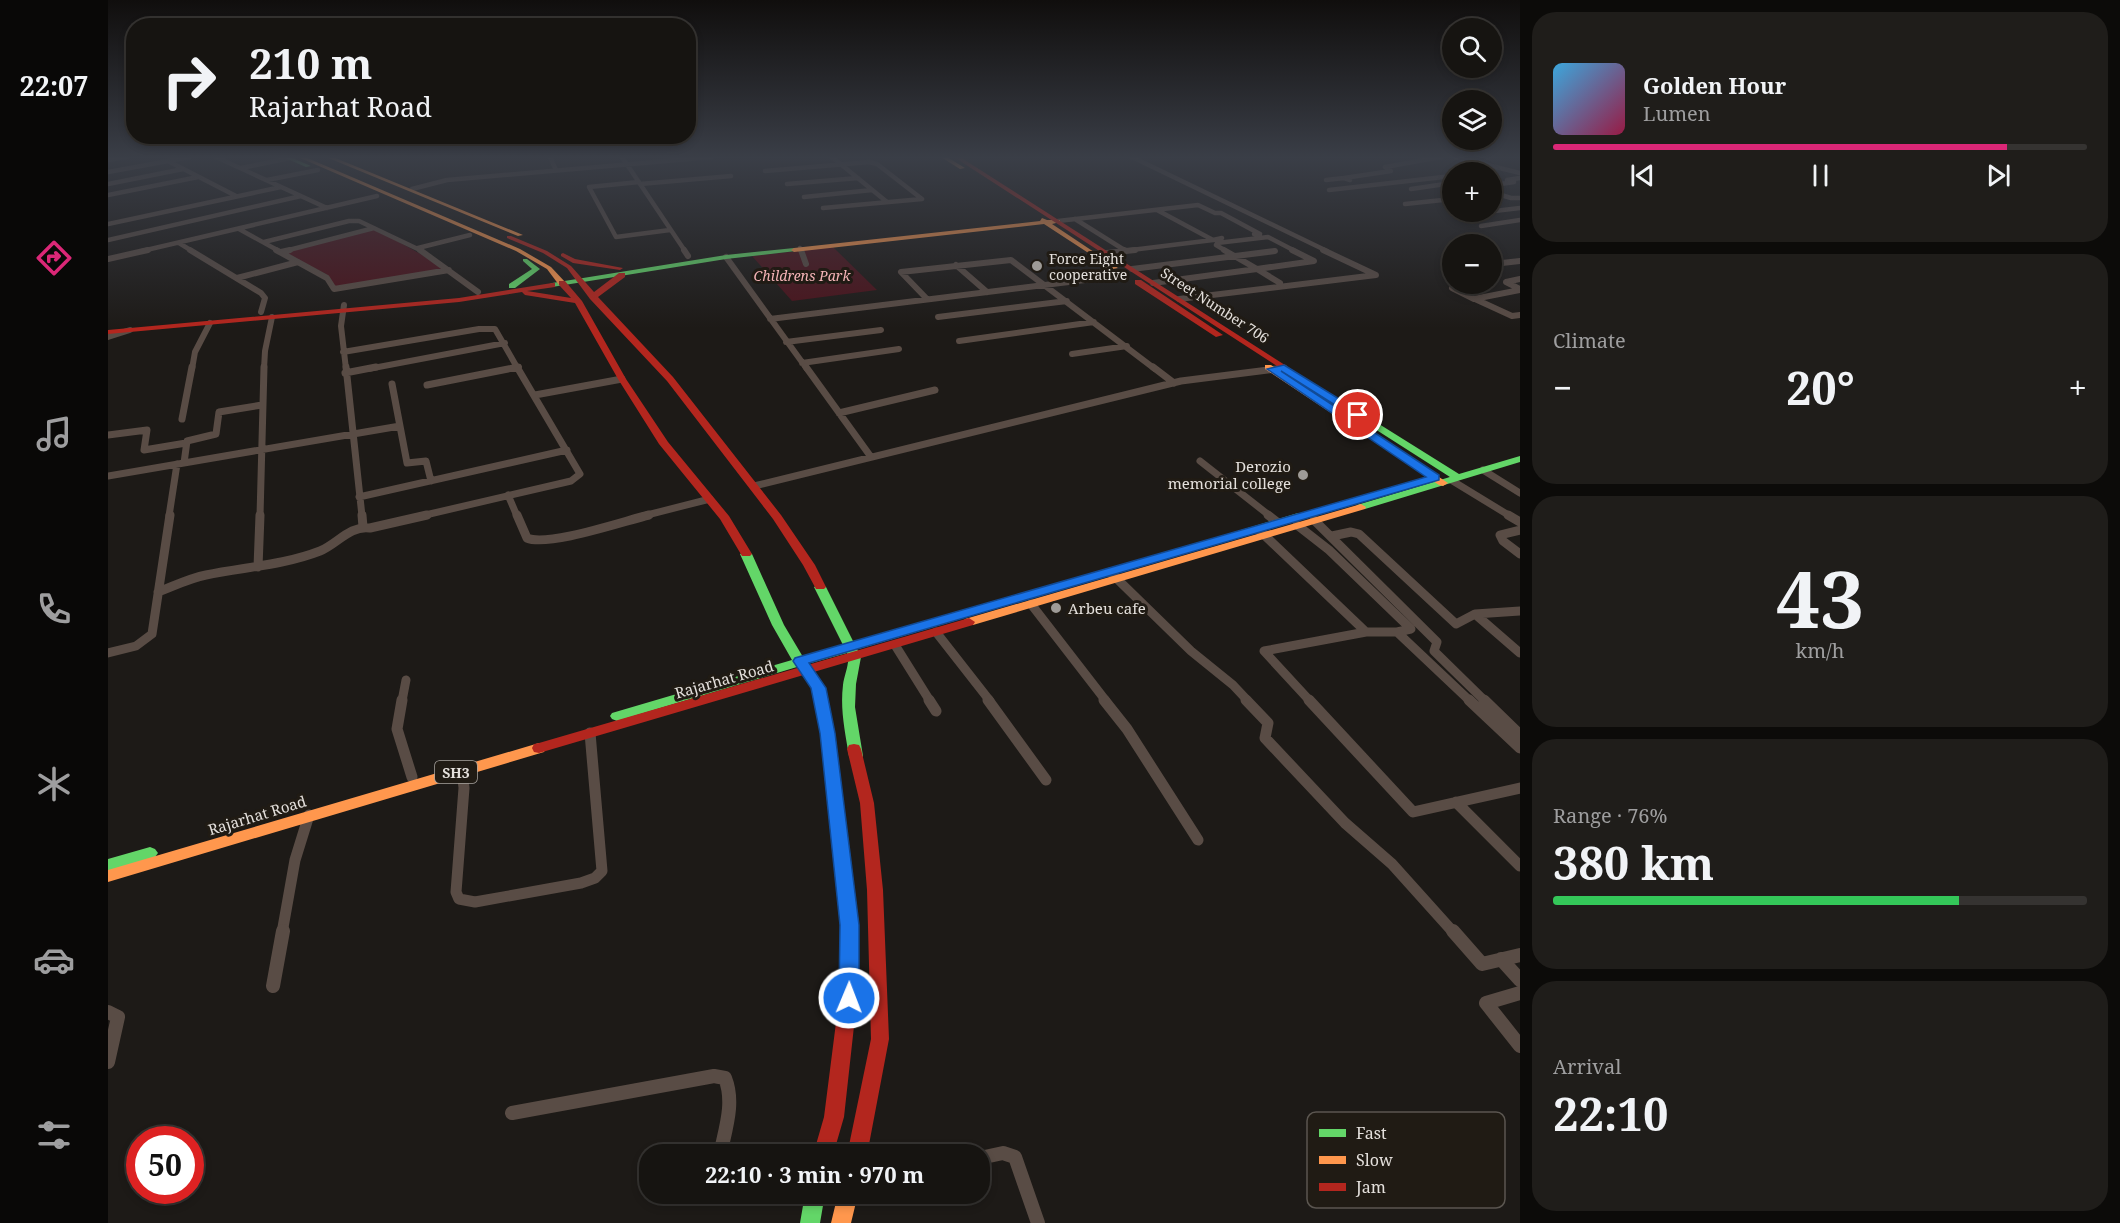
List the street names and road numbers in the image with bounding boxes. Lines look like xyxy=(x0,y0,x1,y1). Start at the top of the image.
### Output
street label: Street Number 706 xyxy=(1157,263,1273,347)
street label: Rajarhat Road xyxy=(672,655,776,703)
road number: SH3 xyxy=(435,761,477,783)
street label: Rajarhat Road xyxy=(205,791,309,839)

